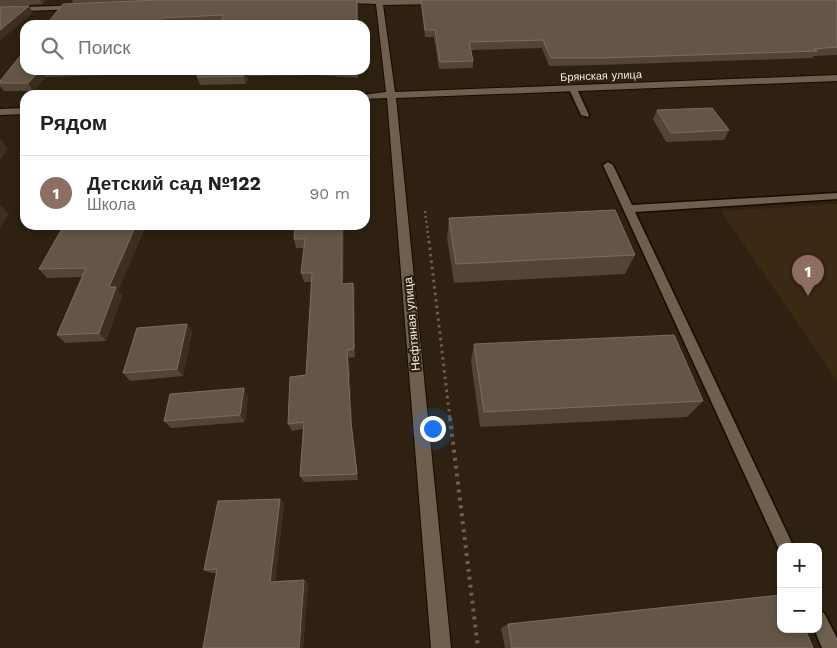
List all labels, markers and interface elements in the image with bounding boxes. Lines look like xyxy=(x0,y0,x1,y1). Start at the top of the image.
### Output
search box xyxy=(20,20,370,75)
icon: search xyxy=(38,34,66,62)
text: Поиск xyxy=(78,36,131,59)
street label: Брянская улица xyxy=(560,68,643,84)
text: Рядом xyxy=(40,110,107,135)
text: Детский сад №122 xyxy=(87,172,261,195)
text: 1 xyxy=(53,184,59,203)
text: 90 m xyxy=(309,184,350,203)
text: Школа xyxy=(87,195,136,214)
pin: 1 xyxy=(792,255,824,296)
street label: Нефтяная улица xyxy=(401,276,423,371)
your location xyxy=(420,416,446,442)
map controls xyxy=(777,543,822,633)
button: + xyxy=(777,543,822,588)
button: − xyxy=(777,588,822,633)

